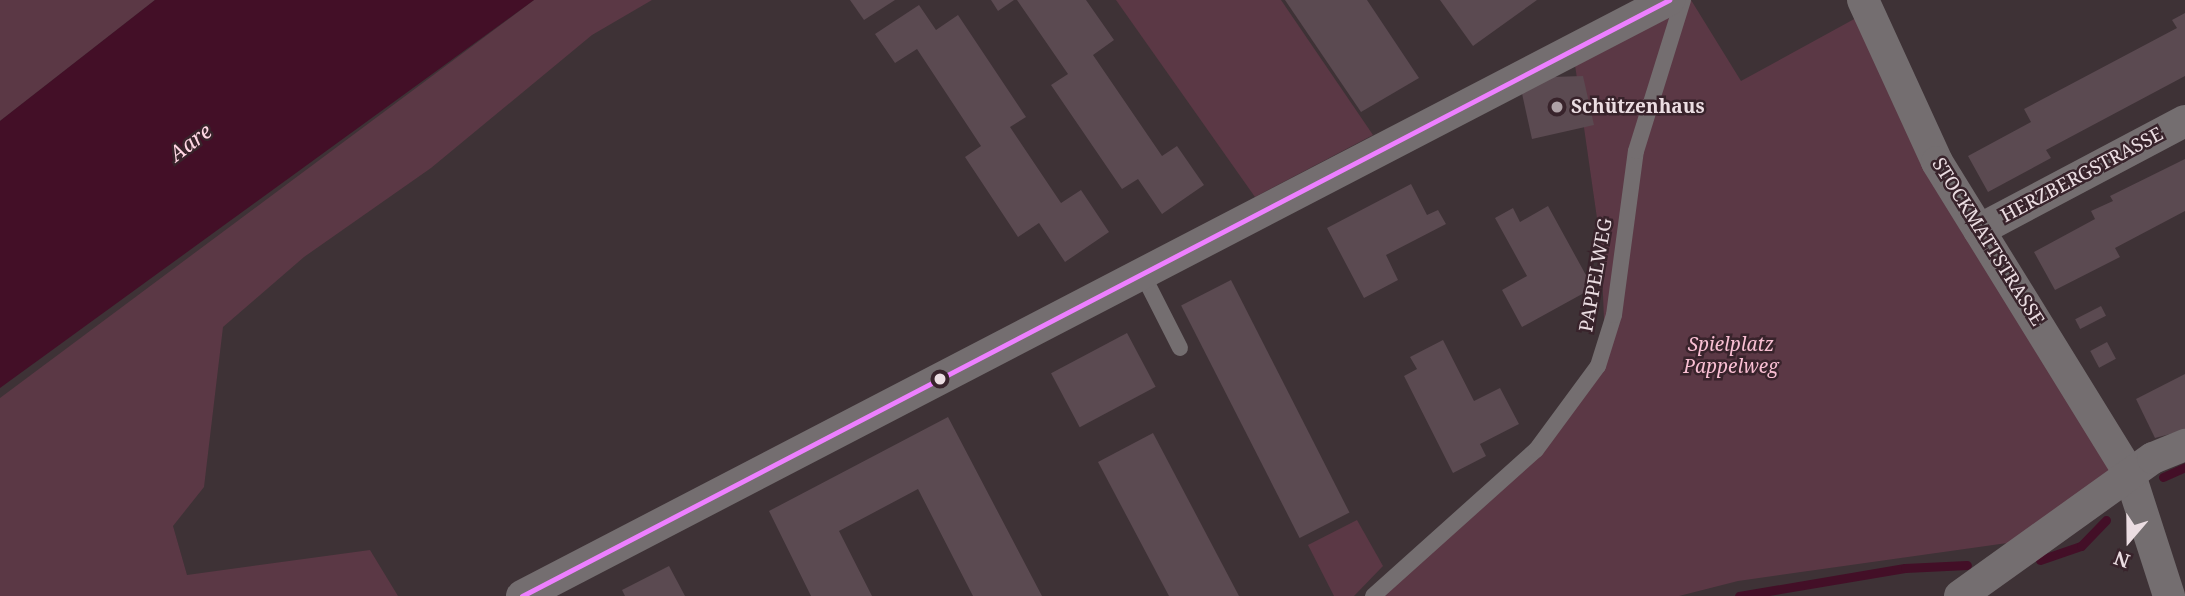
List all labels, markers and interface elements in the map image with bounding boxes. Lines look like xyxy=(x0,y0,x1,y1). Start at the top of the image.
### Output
place label: Schützenhaus xyxy=(1571,96,1705,118)
marker: Schützenhaus xyxy=(1549,99,1565,115)
water label: Aare xyxy=(164,118,216,166)
street label: HERZBERGSTRASSE xyxy=(1997,123,2167,227)
street label: STOCKMATTSTRASSE xyxy=(1927,154,2049,330)
street label: PAPPELWEG xyxy=(1575,216,1617,334)
park label: Spielplatz Pappelweg xyxy=(1683,334,1779,378)
unlabelled marker xyxy=(933,372,947,386)
north arrow xyxy=(2094,505,2164,575)
text: N xyxy=(2110,545,2133,575)

